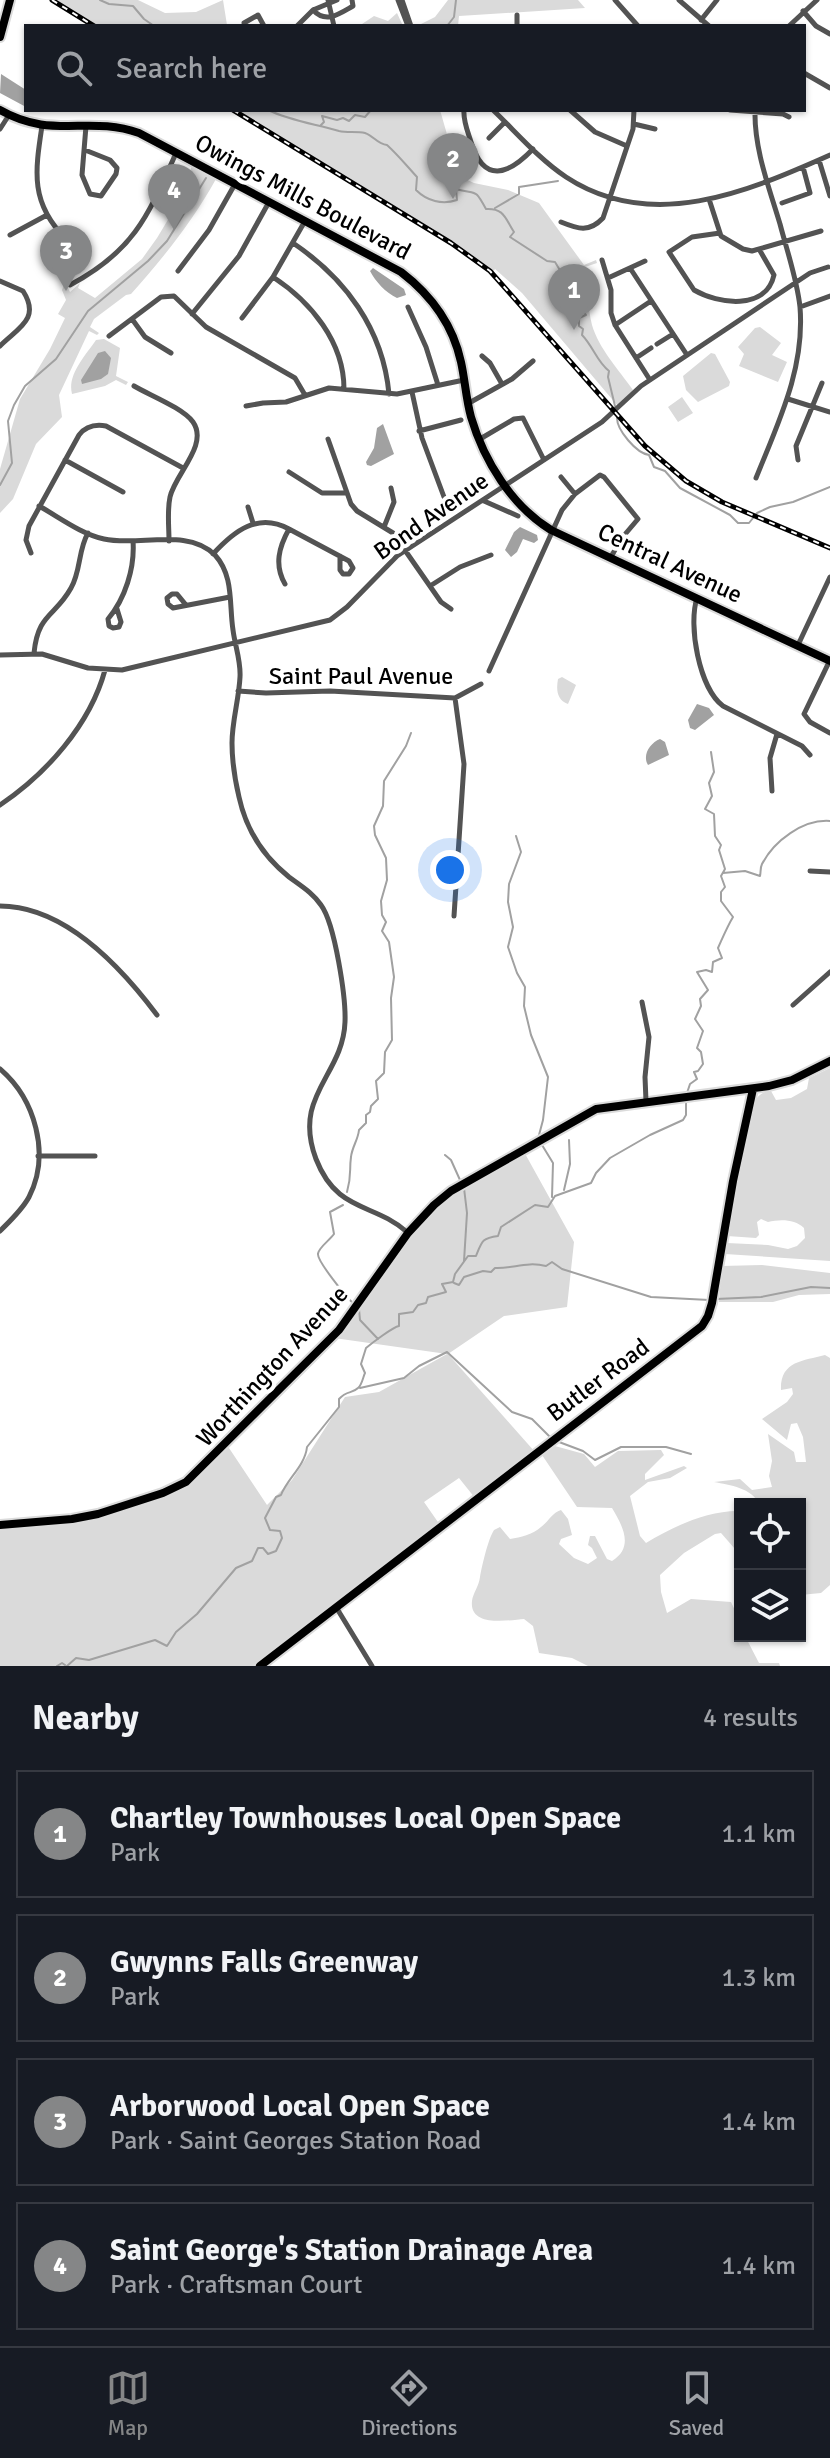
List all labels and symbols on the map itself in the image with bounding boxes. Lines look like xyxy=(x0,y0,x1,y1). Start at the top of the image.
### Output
street label: Owings Mills Boulevard xyxy=(190,127,416,267)
pin: 2 xyxy=(427,133,479,199)
pin: 4 xyxy=(148,164,200,230)
pin: 3 xyxy=(40,225,92,291)
pin: 1 xyxy=(548,264,600,330)
street label: Bond Avenue xyxy=(368,466,494,566)
street label: Central Avenue xyxy=(593,516,747,610)
street label: Saint Paul Avenue xyxy=(269,661,453,691)
your location xyxy=(430,850,470,890)
street label: Worthington Avenue xyxy=(190,1279,354,1453)
street label: Butler Road xyxy=(541,1332,655,1428)

